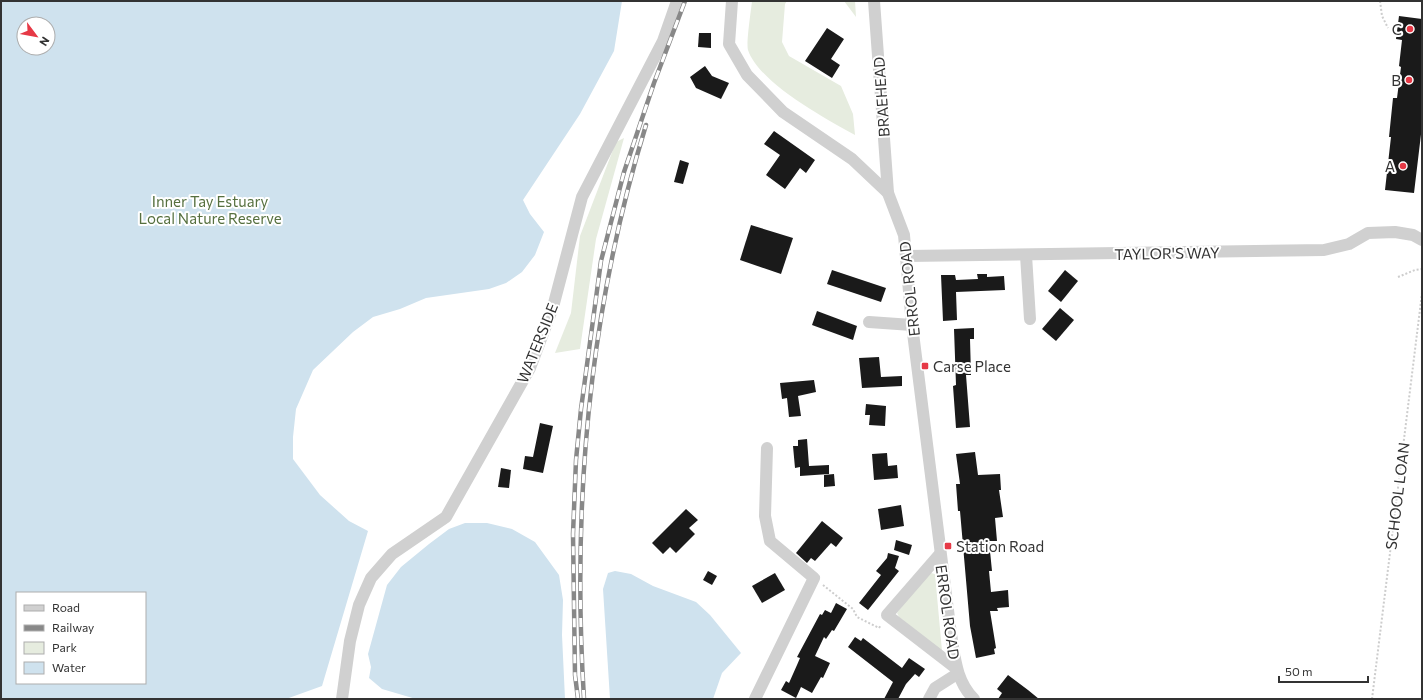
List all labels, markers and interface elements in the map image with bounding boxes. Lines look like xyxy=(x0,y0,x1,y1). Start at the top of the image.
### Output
north arrow xyxy=(16,16,56,56)
place label: C xyxy=(1392,20,1402,38)
marker: C xyxy=(1405,24,1415,34)
text: N xyxy=(37,35,53,49)
street label: BRAEHEAD xyxy=(869,56,893,138)
place label: B xyxy=(1391,71,1401,89)
marker: B xyxy=(1404,75,1414,85)
place label: A xyxy=(1385,157,1395,175)
marker: A xyxy=(1398,161,1408,171)
park label: Inner Tay Estuary Local Nature Reserve xyxy=(138,192,282,227)
street label: ERROL ROAD xyxy=(895,241,923,337)
street label: TAYLOR'S WAY xyxy=(1114,243,1220,263)
street label: WATERSIDE xyxy=(513,300,561,386)
place label: Carse Place xyxy=(933,357,1011,375)
marker: Carse Place xyxy=(920,361,930,371)
street label: SCHOOL LOAN xyxy=(1381,441,1413,551)
place label: Station Road xyxy=(956,537,1044,555)
marker: Station Road xyxy=(943,541,953,551)
street label: ERROL ROAD xyxy=(932,563,964,661)
legend xyxy=(16,592,146,684)
text: Road xyxy=(52,600,80,614)
text: Railway xyxy=(52,620,94,634)
text: Park xyxy=(52,640,78,654)
scale bar xyxy=(1279,658,1368,684)
text: Water xyxy=(52,660,86,674)
text: 50 m xyxy=(1285,664,1313,678)

